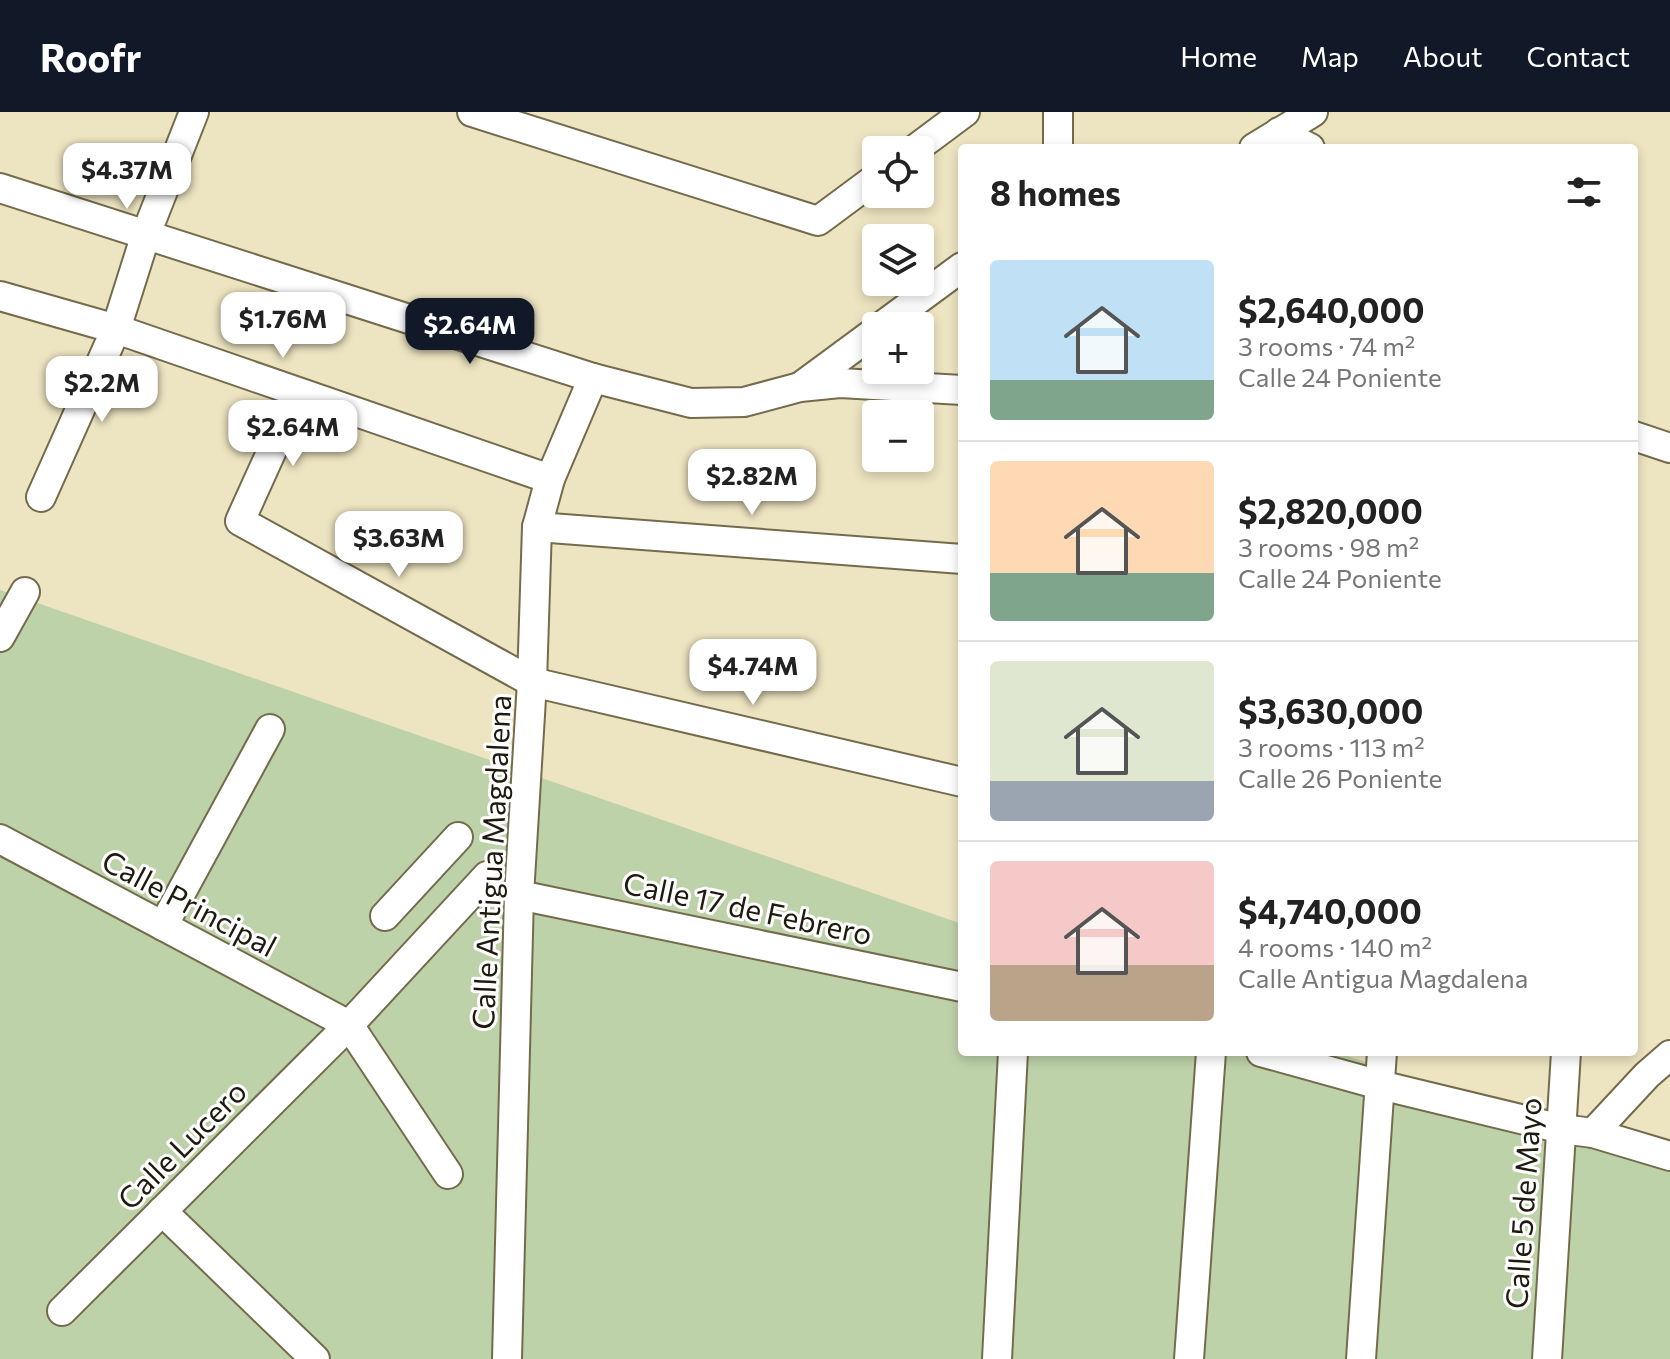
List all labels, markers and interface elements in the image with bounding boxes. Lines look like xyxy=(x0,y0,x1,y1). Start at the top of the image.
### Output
text: Roofr xyxy=(40,33,141,80)
text: Home xyxy=(1180,39,1257,73)
text: Map xyxy=(1301,39,1359,73)
text: About xyxy=(1403,39,1483,73)
text: Contact xyxy=(1527,39,1630,73)
map controls xyxy=(862,136,934,472)
button: locate xyxy=(862,136,934,208)
pin: $4.37M xyxy=(62,143,192,211)
text: $4.37M xyxy=(81,153,173,184)
icon: filters xyxy=(1562,170,1606,214)
text: 8 homes xyxy=(990,171,1121,213)
button: layers xyxy=(862,224,934,296)
text: $2,640,000 xyxy=(1238,288,1425,330)
pin: $1.76M xyxy=(218,292,348,360)
icon: home xyxy=(1054,292,1150,388)
pin: $2.64M xyxy=(405,298,535,366)
text: $1.76M xyxy=(239,302,327,333)
text: $2.64M xyxy=(423,308,517,339)
button: + xyxy=(862,312,934,384)
text: 3 rooms · 74 m² xyxy=(1238,330,1415,361)
pin: $2.2M xyxy=(46,356,158,424)
text: Calle 24 Poniente xyxy=(1238,361,1442,392)
text: $2.2M xyxy=(64,366,140,397)
pin: $2.64M xyxy=(228,400,358,468)
button: − xyxy=(862,400,934,472)
text: $2.64M xyxy=(246,410,340,441)
pin: $2.82M xyxy=(687,449,817,517)
text: $2.82M xyxy=(706,459,798,490)
text: $2,820,000 xyxy=(1238,489,1423,531)
icon: home xyxy=(1054,493,1150,589)
pin: $3.63M xyxy=(334,511,464,579)
text: $3.63M xyxy=(353,521,445,552)
text: 3 rooms · 98 m² xyxy=(1238,531,1419,562)
text: Calle 24 Poniente xyxy=(1238,562,1442,593)
pin: $4.74M xyxy=(688,639,818,707)
text: $4.74M xyxy=(707,649,799,680)
text: $3,630,000 xyxy=(1238,689,1423,731)
icon: home xyxy=(1054,693,1150,789)
street label: Calle Antigua Magdalena xyxy=(463,694,517,1030)
text: 3 rooms · 113 m² xyxy=(1238,731,1425,762)
text: Calle 26 Poniente xyxy=(1238,762,1442,793)
street label: Calle Principal xyxy=(96,841,284,963)
street label: Calle 17 de Febrero xyxy=(620,863,876,951)
text: $4,740,000 xyxy=(1238,889,1422,931)
icon: home xyxy=(1054,893,1150,989)
text: 4 rooms · 140 m² xyxy=(1238,931,1432,962)
text: Calle Antigua Magdalena xyxy=(1238,962,1528,993)
street label: Calle Lucero xyxy=(109,1072,253,1216)
street label: Calle 5 de Mayo xyxy=(1496,1096,1548,1310)

